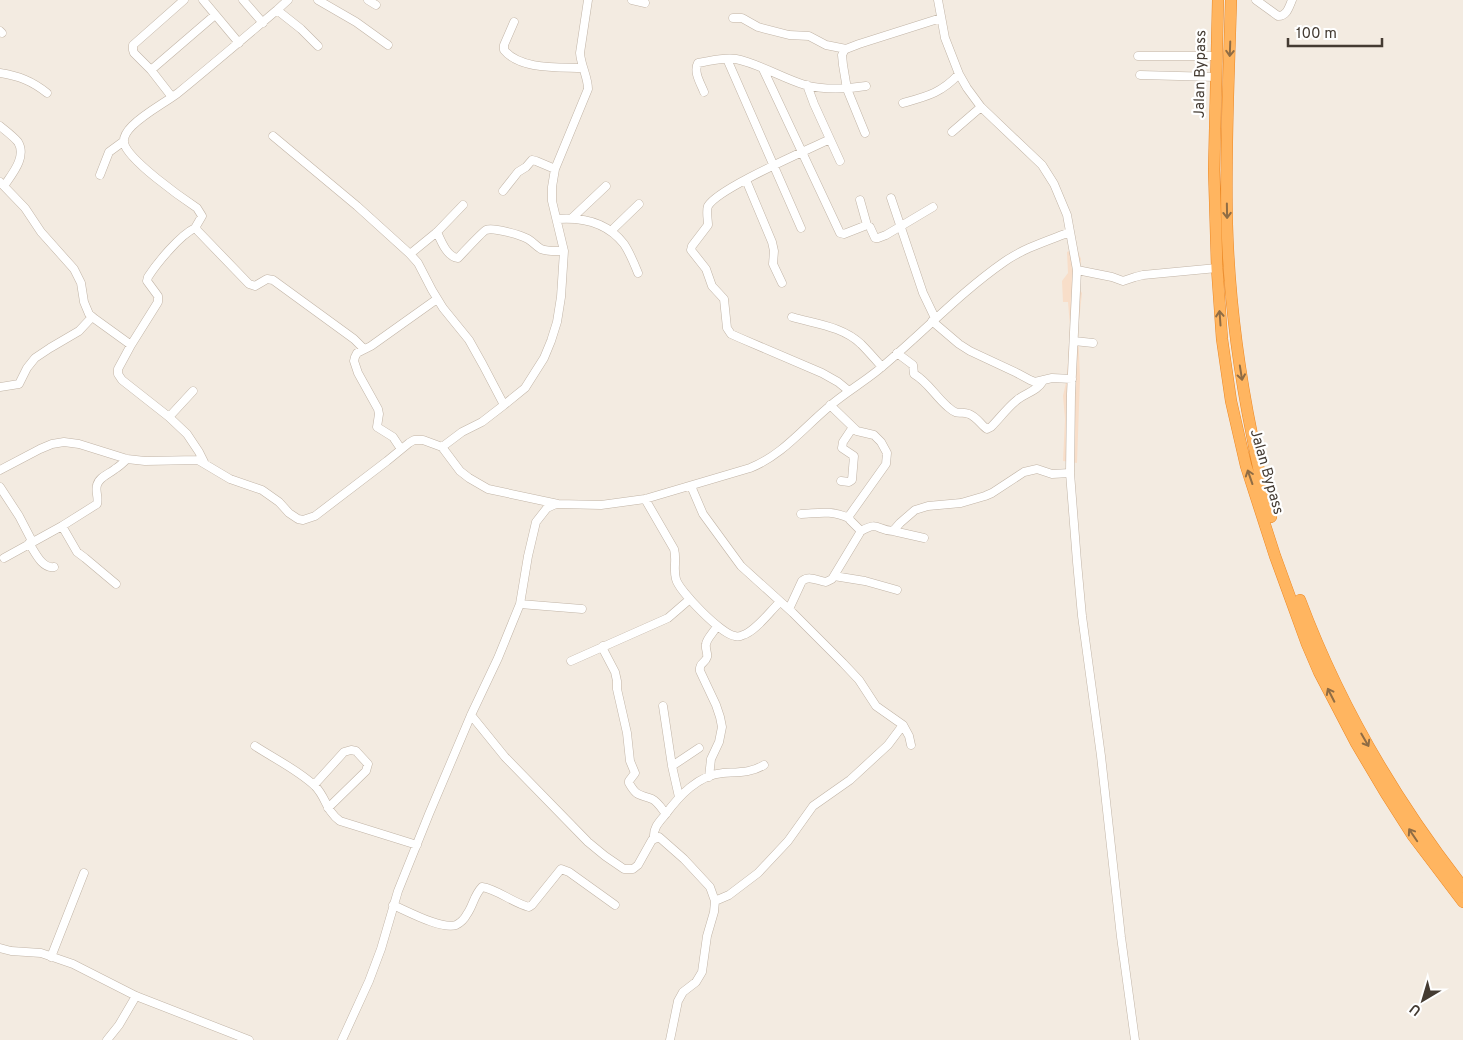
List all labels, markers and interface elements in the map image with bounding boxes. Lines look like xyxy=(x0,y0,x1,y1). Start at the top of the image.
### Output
scale bar xyxy=(1288,15,1382,47)
text: 100 m xyxy=(1296,25,1337,44)
street label: Jalan Bypass xyxy=(1191,30,1211,118)
one-way arrow xyxy=(1225,40,1234,56)
one-way arrow xyxy=(1222,202,1232,219)
one-way arrow xyxy=(1216,310,1225,326)
one-way arrow xyxy=(1236,365,1246,381)
street label: Jalan Bypass xyxy=(1245,427,1287,517)
one-way arrow xyxy=(1245,470,1254,486)
one-way arrow xyxy=(1326,688,1335,703)
one-way arrow xyxy=(1360,733,1370,748)
one-way arrow xyxy=(1408,829,1418,843)
north arrow xyxy=(1398,975,1448,1025)
text: U xyxy=(1407,999,1425,1019)

